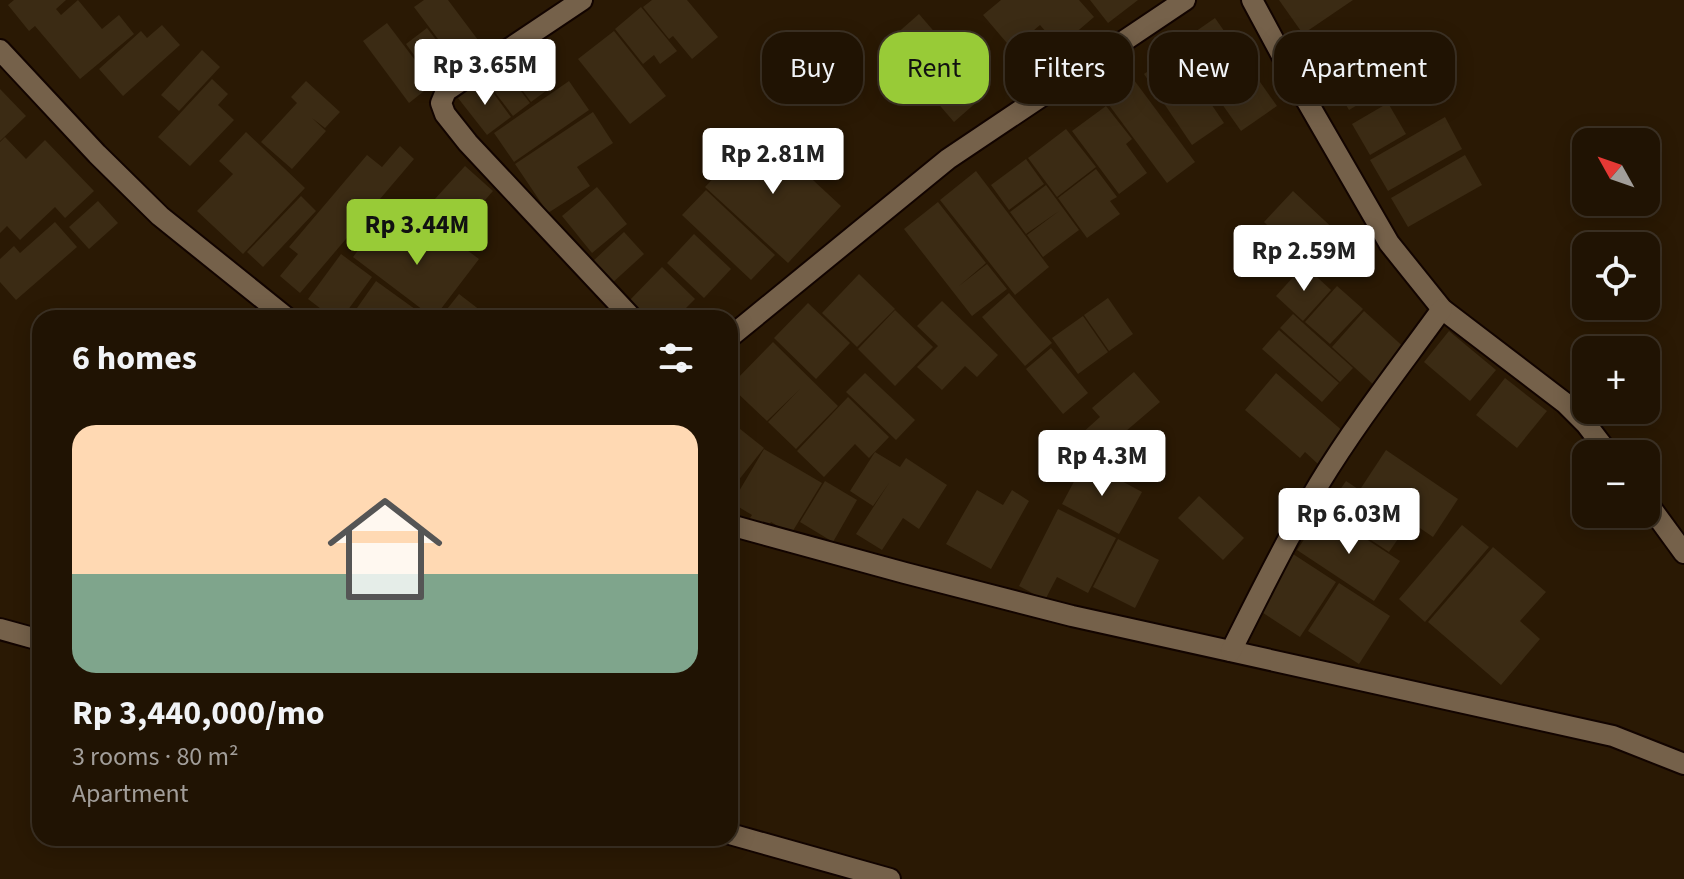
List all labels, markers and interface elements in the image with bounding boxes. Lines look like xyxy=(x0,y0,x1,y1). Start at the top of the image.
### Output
chip: Buy xyxy=(762,32,863,104)
chip: Rent xyxy=(879,32,989,104)
chip: Filters xyxy=(1005,32,1133,104)
chip: New xyxy=(1149,32,1258,104)
chip: Apartment xyxy=(1274,32,1455,104)
pin: Rp 3.65M xyxy=(402,39,568,107)
text: Rp 3.65M xyxy=(433,46,537,83)
pin: Rp 2.81M xyxy=(690,128,856,196)
north arrow xyxy=(1572,128,1660,216)
map controls xyxy=(1572,128,1660,528)
text: Rp 2.81M xyxy=(721,135,825,172)
pin: Rp 3.44M xyxy=(334,199,500,267)
text: Rp 3.44M xyxy=(365,206,469,243)
pin: Rp 2.59M xyxy=(1221,225,1387,293)
text: Rp 2.59M xyxy=(1252,232,1356,269)
button: locate xyxy=(1572,232,1660,320)
text: 6 homes xyxy=(72,334,197,383)
icon: filters xyxy=(654,336,698,380)
button: + xyxy=(1572,336,1660,424)
pin: Rp 4.3M xyxy=(1028,430,1176,498)
text: Rp 4.3M xyxy=(1056,437,1148,474)
button: − xyxy=(1572,440,1660,528)
icon: home xyxy=(313,477,457,621)
pin: Rp 6.03M xyxy=(1266,488,1432,556)
text: Rp 6.03M xyxy=(1297,495,1401,532)
text: Rp 3,440,000/mo xyxy=(72,689,325,738)
text: 3 rooms · 80 m² xyxy=(72,738,239,775)
text: Apartment xyxy=(72,775,189,812)

